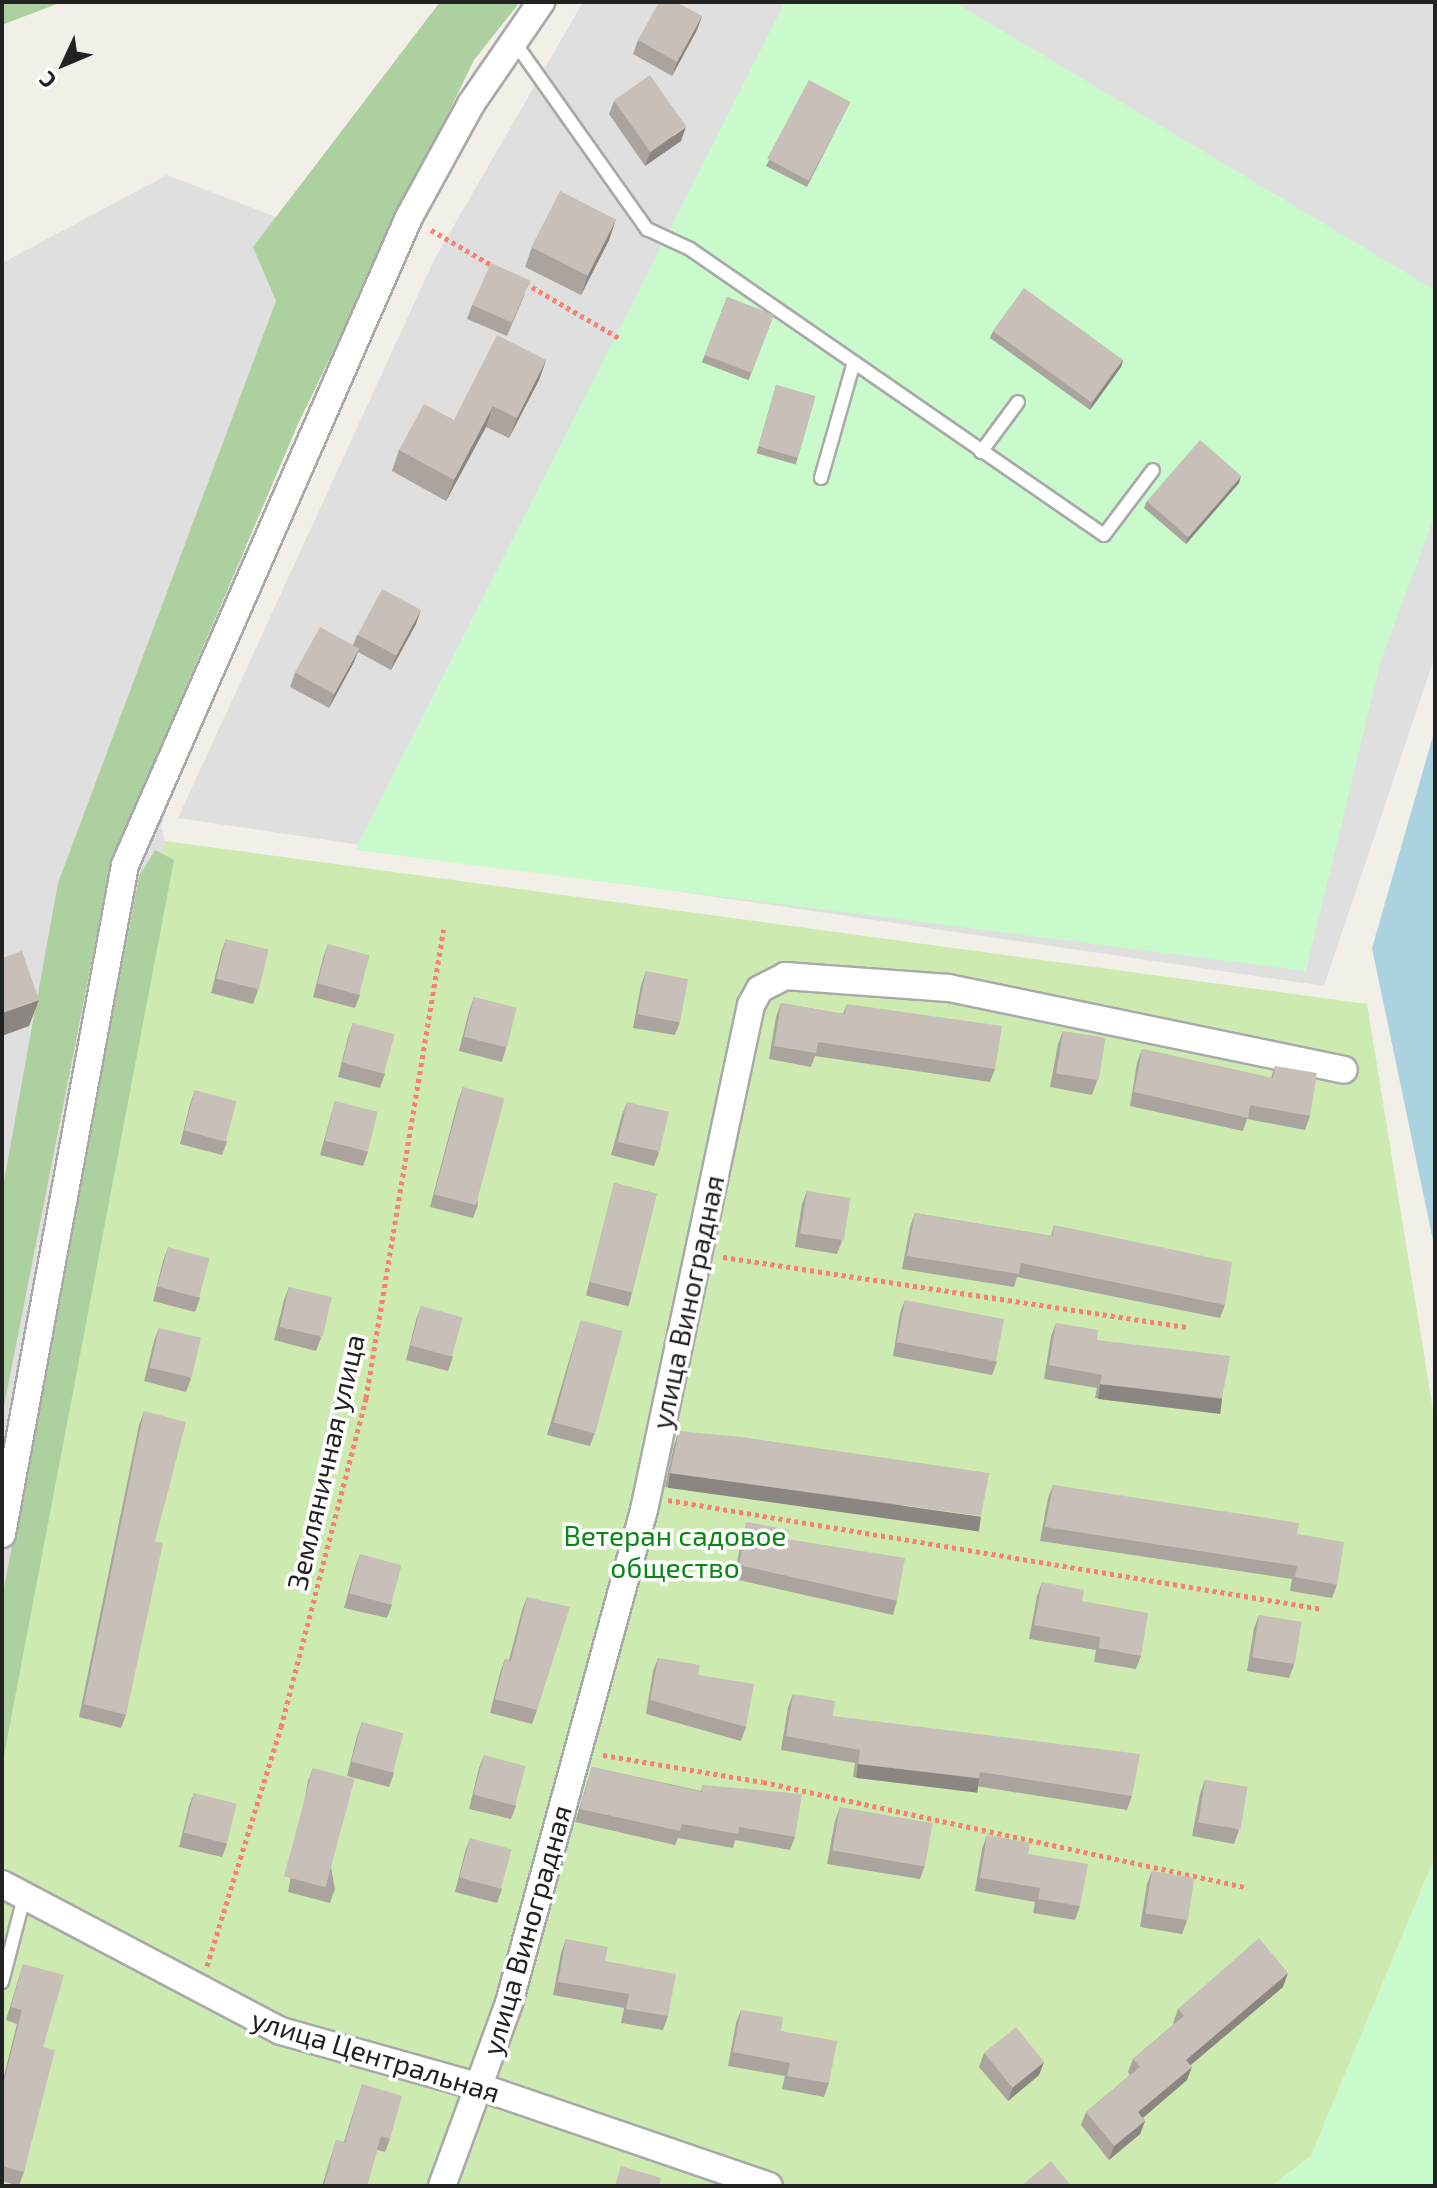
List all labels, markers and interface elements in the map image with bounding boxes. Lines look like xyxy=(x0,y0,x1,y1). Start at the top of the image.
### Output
north arrow xyxy=(24,24,104,104)
text: С xyxy=(33,67,61,94)
street label: улица Виноградная xyxy=(644,1172,730,1432)
street label: Земляничная улица xyxy=(279,1331,371,1593)
park label: Ветеран садовое общество xyxy=(564,1518,786,1584)
street label: улица Виноградная xyxy=(474,1801,578,2059)
street label: улица Центральная xyxy=(248,2001,504,2109)

